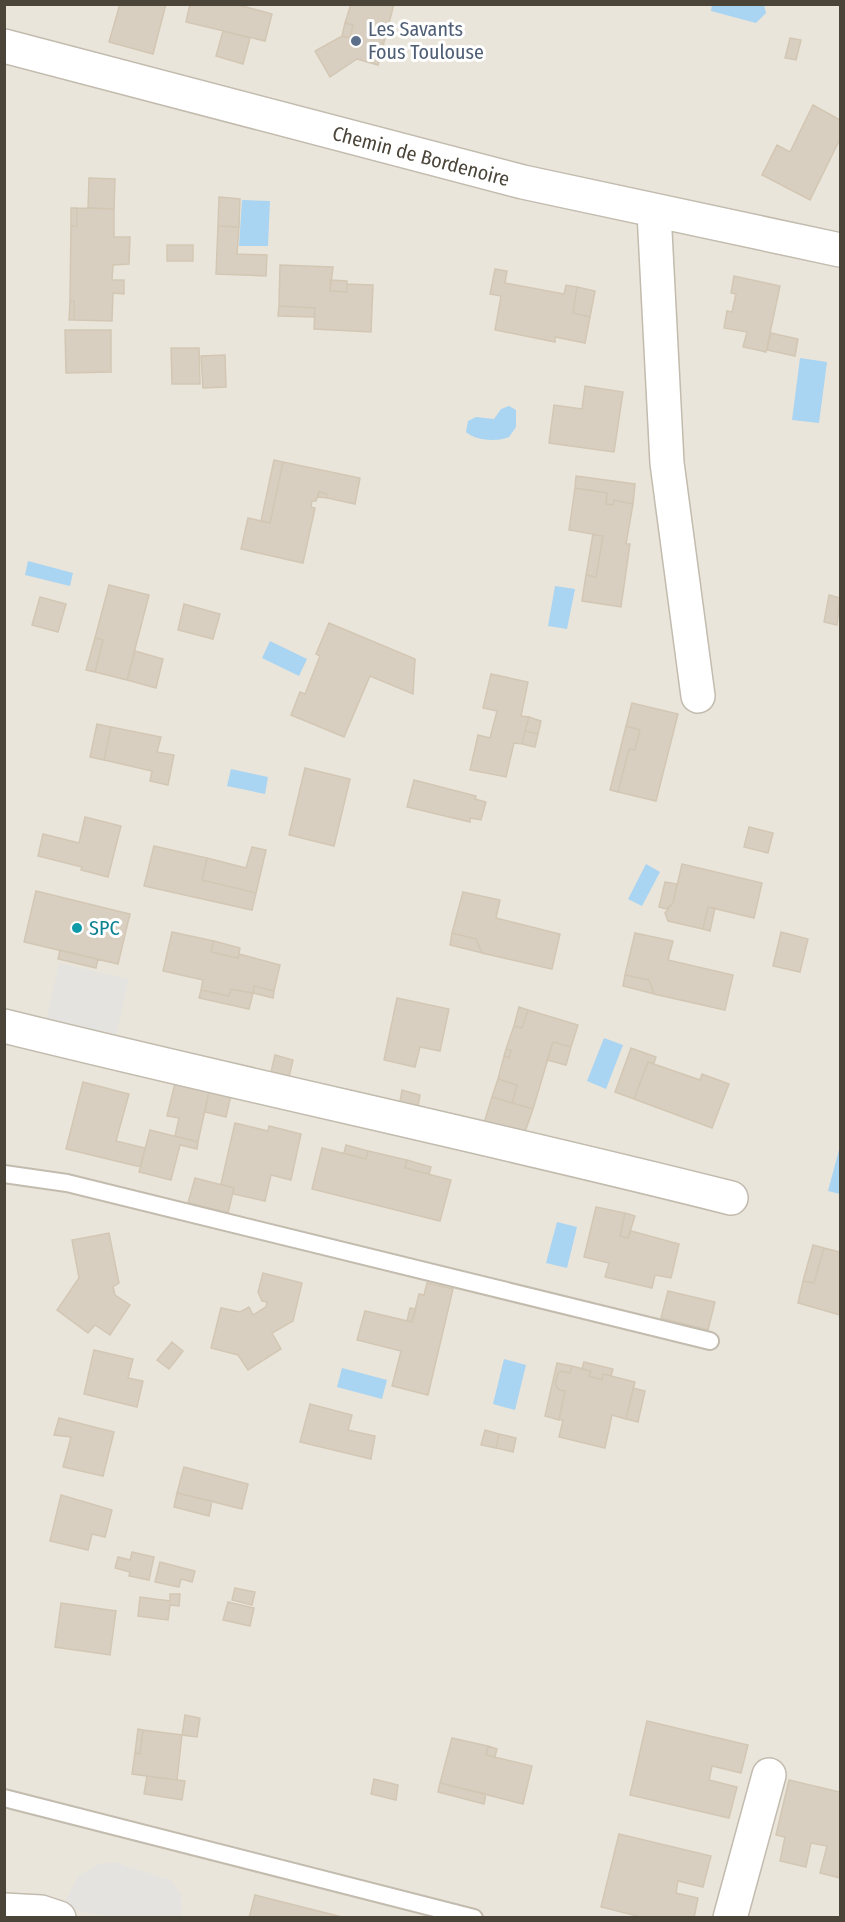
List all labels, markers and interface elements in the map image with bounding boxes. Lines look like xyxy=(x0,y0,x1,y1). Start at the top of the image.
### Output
place label: Les Savants Fous Toulouse xyxy=(368,17,484,64)
marker: Les Savants Fous Toulouse xyxy=(349,34,363,48)
street label: Chemin de Bordenoire xyxy=(330,121,512,191)
place label: SPC xyxy=(89,916,120,940)
marker: SPC xyxy=(70,921,84,935)

